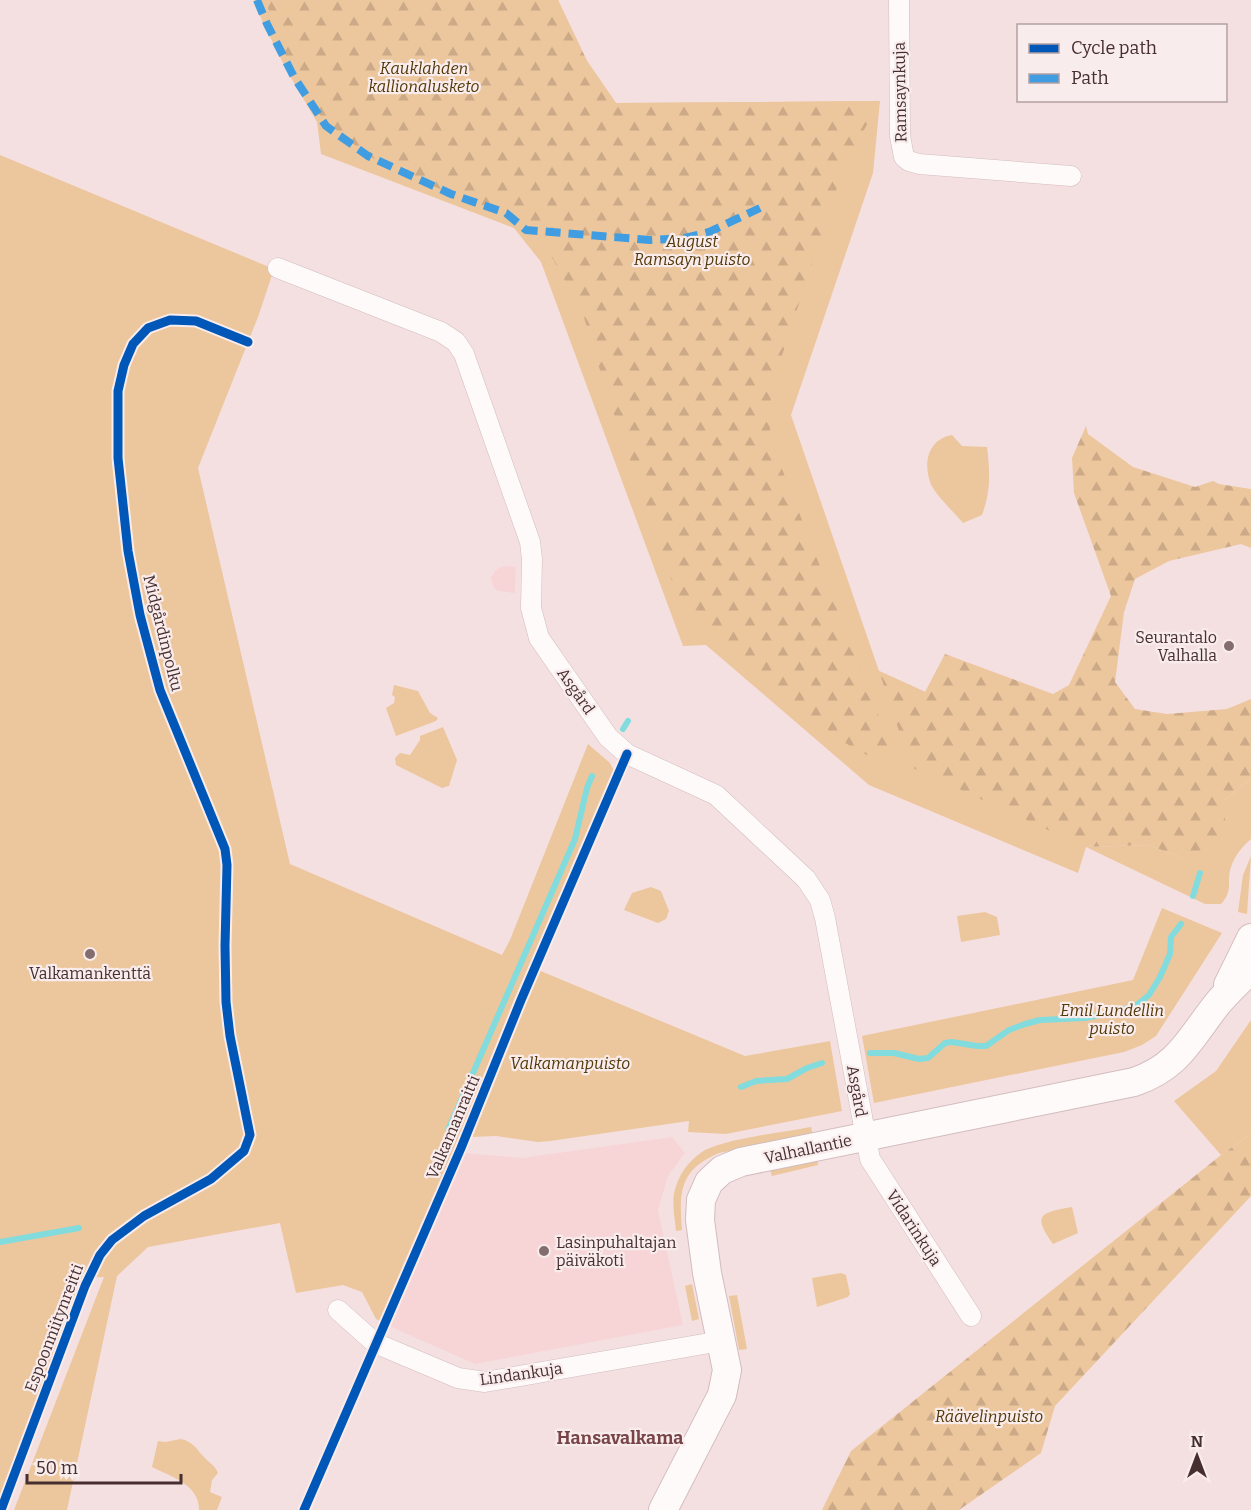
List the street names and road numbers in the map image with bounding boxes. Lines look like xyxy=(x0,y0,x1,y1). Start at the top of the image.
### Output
street label: Ramsaynkuja xyxy=(890,41,910,142)
street label: Midgårdinpolku xyxy=(139,573,187,693)
street label: Asgård xyxy=(553,664,599,718)
street label: Asgård xyxy=(843,1064,871,1119)
street label: Valkamanraitti xyxy=(423,1072,484,1182)
street label: Valhallantie xyxy=(762,1130,854,1168)
street label: Vidarinkuja xyxy=(882,1186,946,1270)
street label: Espoonniitynreitti xyxy=(21,1261,87,1395)
street label: Lindankuja xyxy=(478,1359,564,1389)

